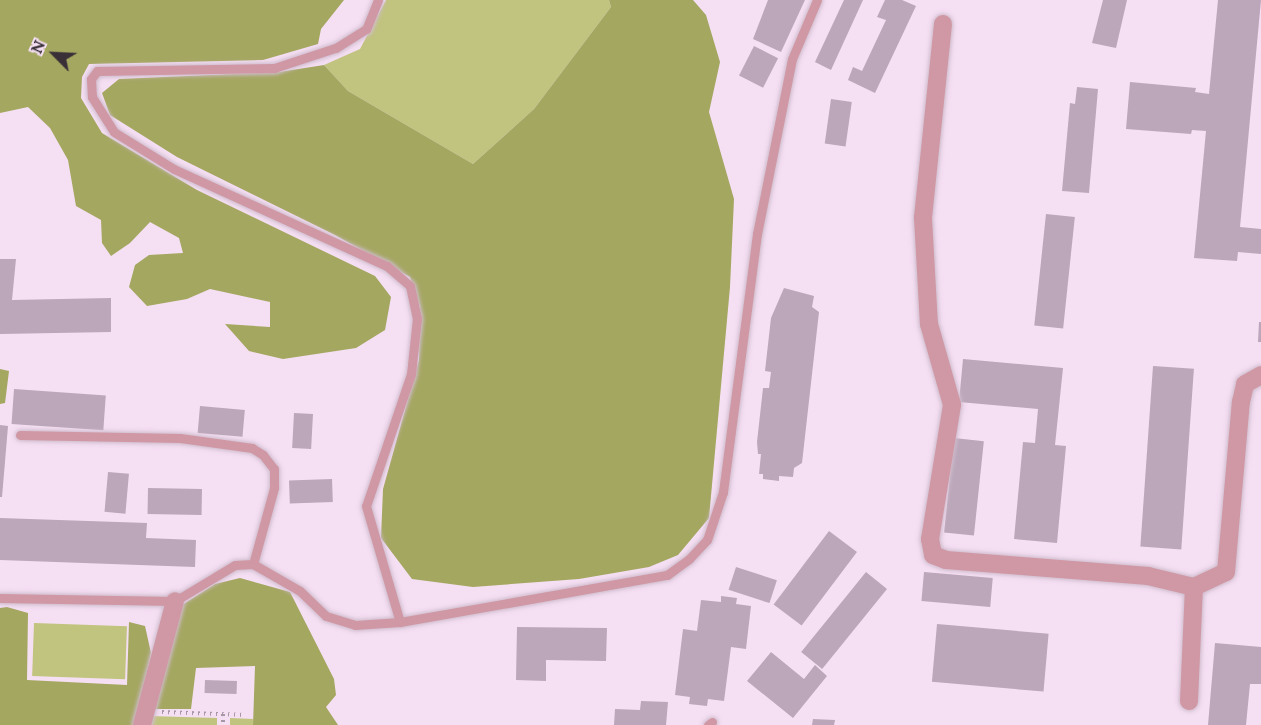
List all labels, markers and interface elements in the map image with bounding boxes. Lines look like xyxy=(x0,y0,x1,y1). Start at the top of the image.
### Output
north arrow xyxy=(24,24,84,84)
text: N xyxy=(26,37,49,56)

